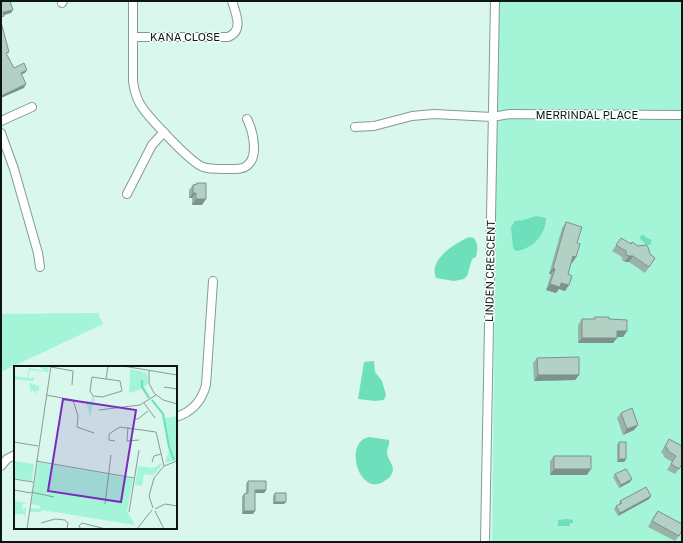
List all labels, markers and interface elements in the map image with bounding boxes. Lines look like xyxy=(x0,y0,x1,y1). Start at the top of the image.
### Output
street label: KANA CLOSE xyxy=(150,31,220,43)
street label: MERRINDAL PLACE xyxy=(536,109,638,121)
street label: LINDEN CRESCENT xyxy=(483,220,497,322)
inset map xyxy=(14,366,177,529)

